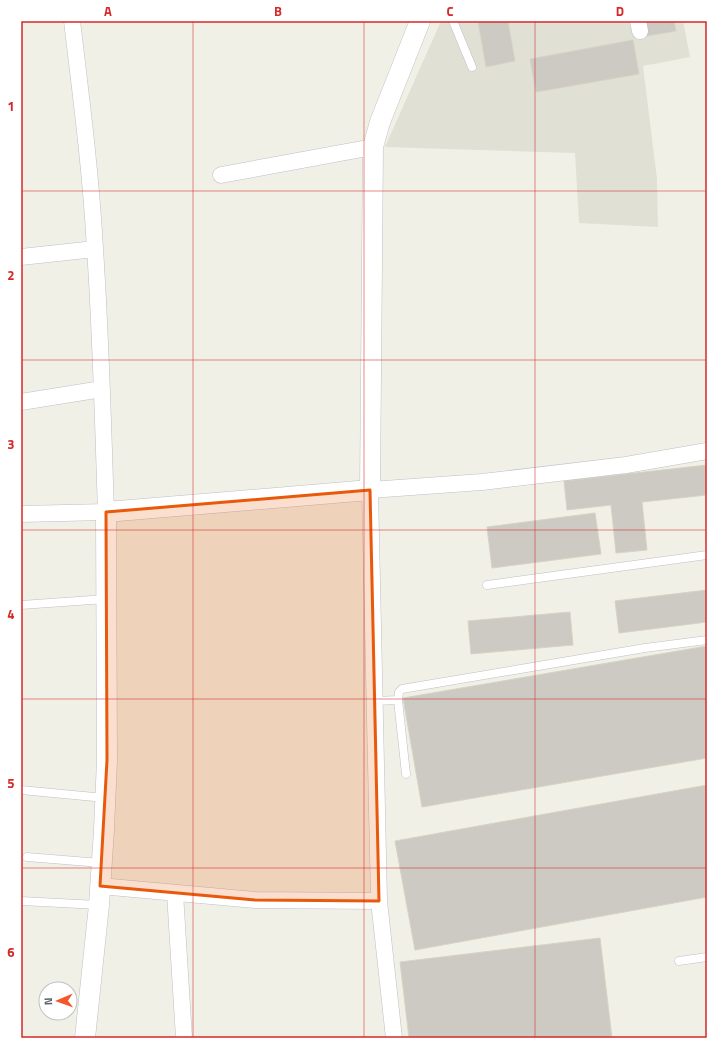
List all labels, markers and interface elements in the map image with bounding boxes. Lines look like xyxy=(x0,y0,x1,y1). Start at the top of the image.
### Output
text: A xyxy=(104,1,112,21)
text: B xyxy=(274,1,282,21)
text: C xyxy=(446,1,454,21)
text: D xyxy=(616,1,624,21)
text: 1 xyxy=(7,96,15,116)
text: 2 xyxy=(7,265,15,285)
text: 3 xyxy=(7,434,15,454)
text: 4 xyxy=(7,604,15,624)
text: 5 xyxy=(7,773,15,793)
text: 6 xyxy=(7,942,15,962)
north arrow xyxy=(38,981,78,1021)
text: N xyxy=(40,997,56,1005)

